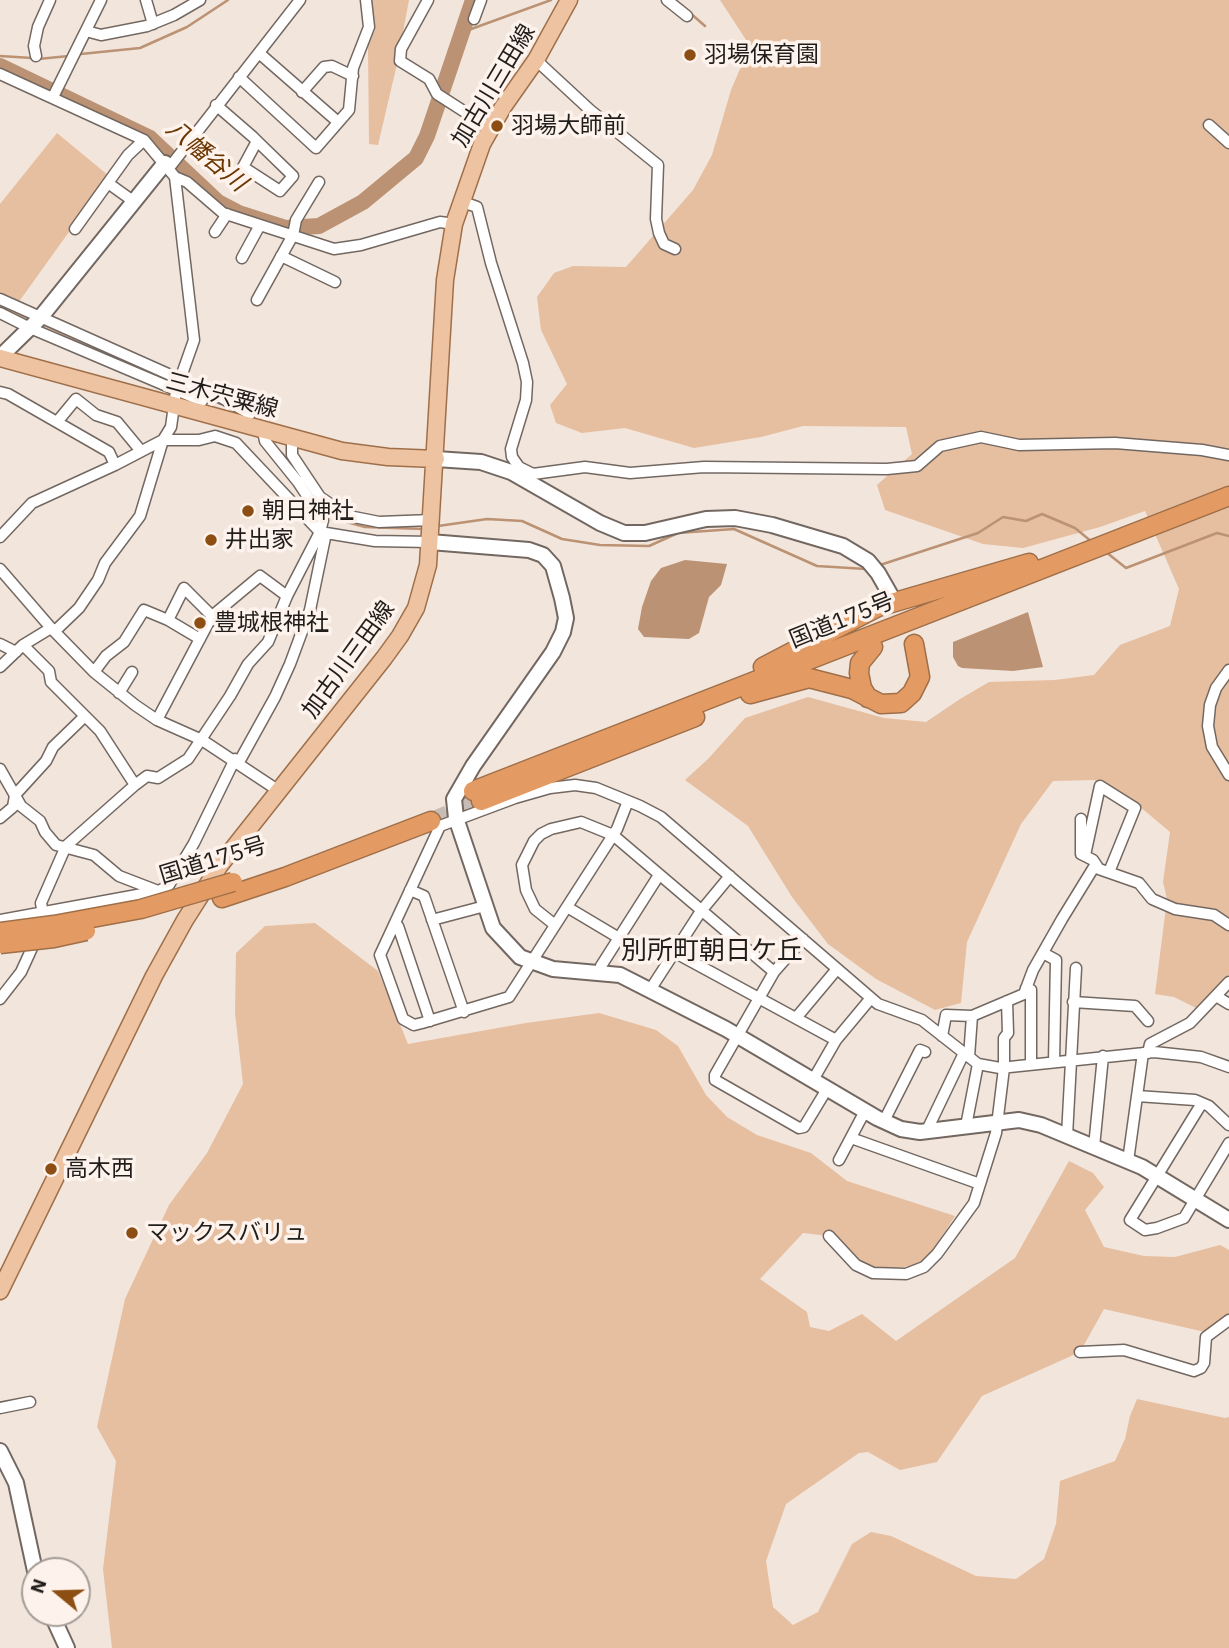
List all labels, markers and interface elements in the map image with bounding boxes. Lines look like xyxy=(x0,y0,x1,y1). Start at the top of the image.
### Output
street label: 加古川三田線 xyxy=(447,20,541,152)
place label: 羽場保育園 xyxy=(704,41,819,69)
marker: 羽場保育園 xyxy=(682,47,698,63)
place label: 羽場大師前 xyxy=(511,112,626,140)
water label: 八幡谷川 xyxy=(160,114,252,198)
marker: 羽場大師前 xyxy=(489,118,505,134)
street label: 三木宍粟線 xyxy=(163,368,281,424)
place label: 朝日神社 xyxy=(262,497,354,525)
marker: 朝日神社 xyxy=(240,503,256,519)
place label: 井出家 xyxy=(225,526,294,554)
marker: 井出家 xyxy=(203,532,219,548)
street label: 国道175号 xyxy=(786,588,898,654)
street label: 加古川三田線 xyxy=(297,596,401,724)
place label: 豊城根神社 xyxy=(214,609,329,637)
marker: 豊城根神社 xyxy=(192,615,208,631)
street label: 国道175号 xyxy=(156,832,270,890)
district label: 別所町朝日ケ丘 xyxy=(621,935,803,967)
place label: 高木西 xyxy=(65,1155,134,1183)
marker: 高木西 xyxy=(43,1161,59,1177)
place label: マックスバリュ xyxy=(146,1219,307,1247)
marker: マックスバリュ xyxy=(124,1225,140,1241)
north arrow xyxy=(21,1557,91,1627)
text: N xyxy=(24,1575,52,1596)

